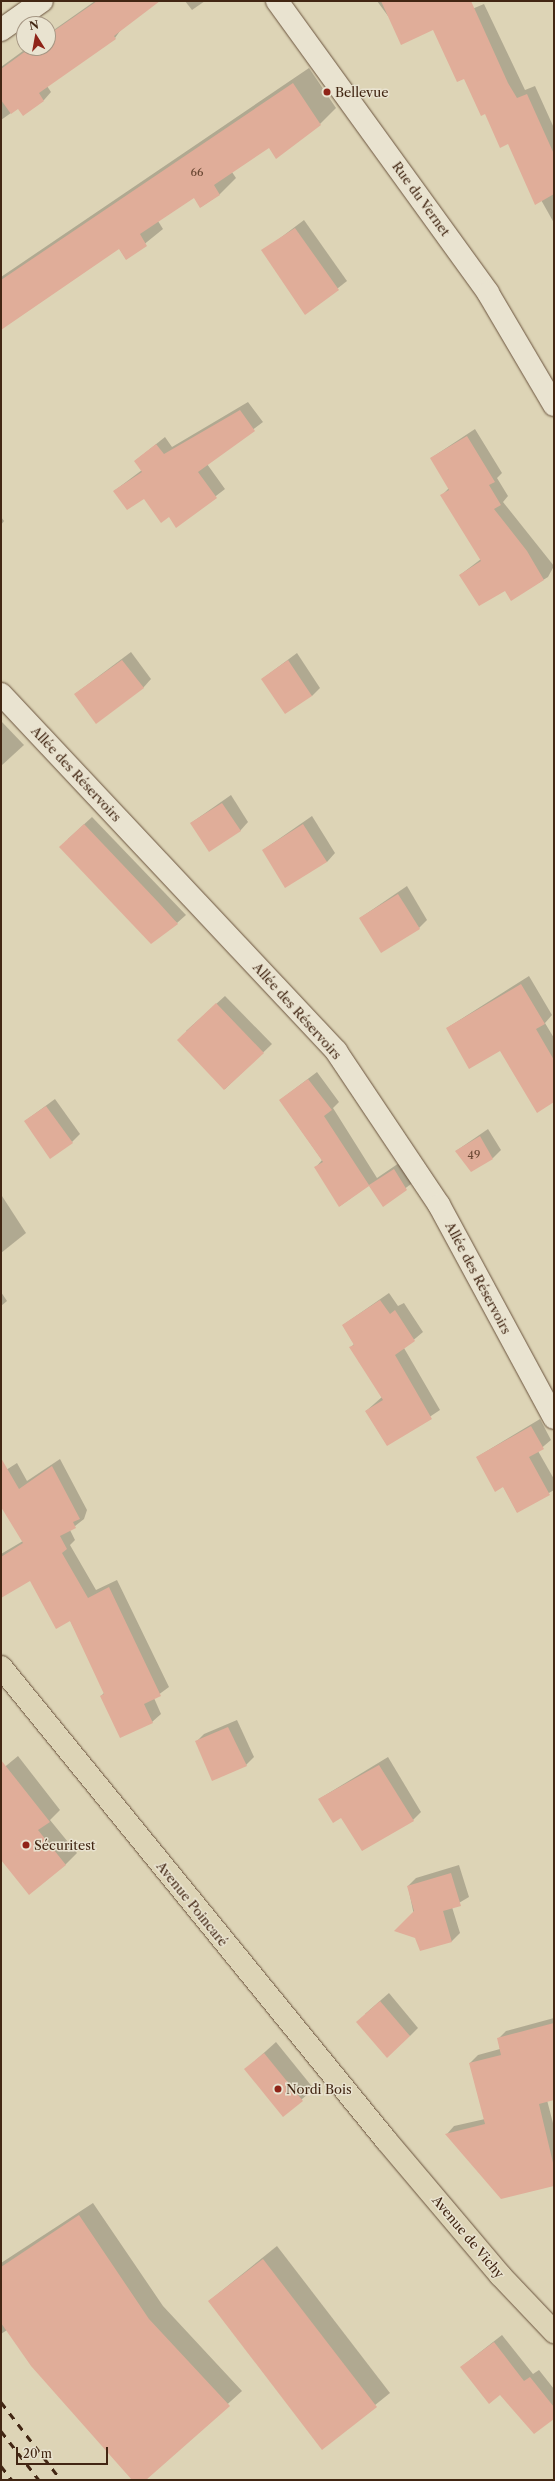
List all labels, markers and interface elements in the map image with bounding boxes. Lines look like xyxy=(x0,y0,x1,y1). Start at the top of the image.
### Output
north arrow xyxy=(16,16,56,56)
text: N xyxy=(28,17,40,33)
place label: Bellevue xyxy=(335,84,388,100)
marker: Bellevue xyxy=(322,87,332,97)
street label: Rue du Vernet xyxy=(389,159,453,239)
house number: 66 xyxy=(191,165,203,179)
street label: Allée des Réservoirs xyxy=(28,723,124,825)
street label: Allée des Réservoirs xyxy=(250,959,344,1063)
house number: 49 xyxy=(468,1148,480,1162)
street label: Allée des Réservoirs xyxy=(442,1219,514,1337)
place label: Sécuritest xyxy=(34,1837,95,1853)
marker: Sécuritest xyxy=(21,1840,31,1850)
street label: Avenue Poincaré xyxy=(153,1859,231,1949)
place label: Nordi Bois xyxy=(286,2081,352,2097)
marker: Nordi Bois xyxy=(273,2084,283,2094)
street label: Avenue de Vichy xyxy=(429,2192,507,2282)
scale bar xyxy=(18,2439,110,2465)
text: 20 m xyxy=(23,2446,52,2461)

